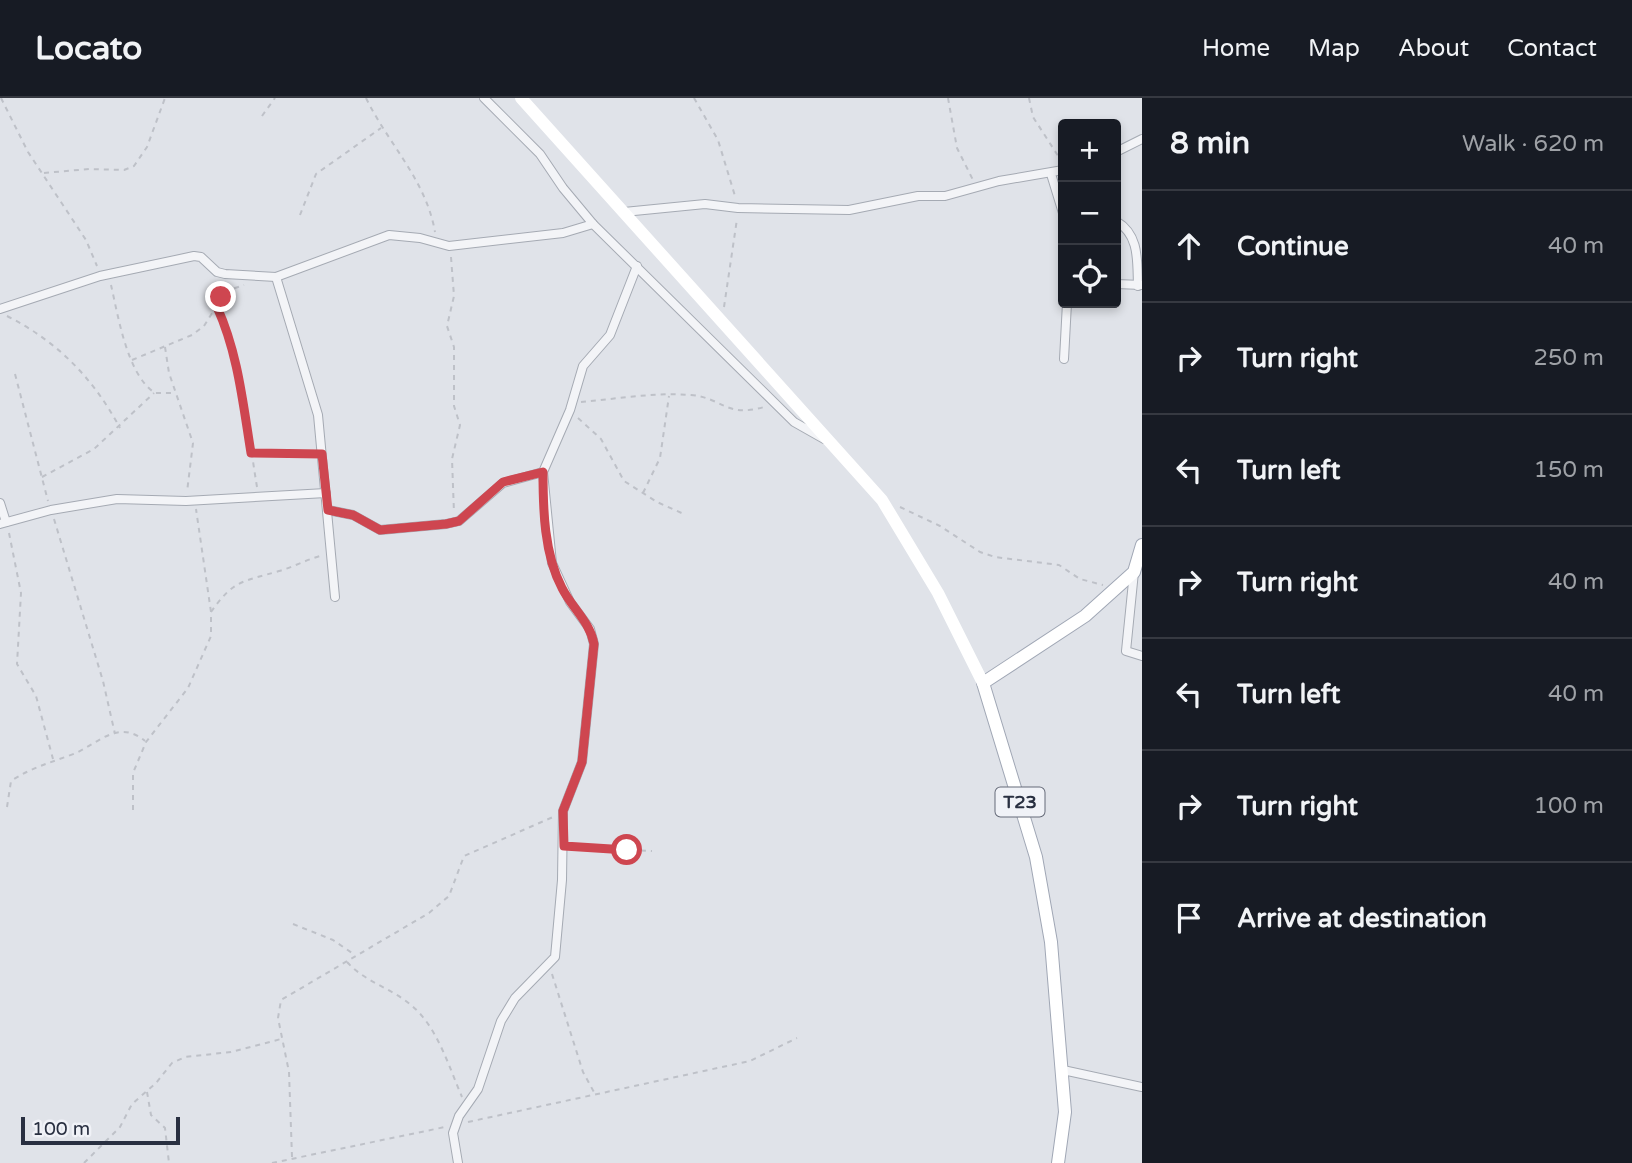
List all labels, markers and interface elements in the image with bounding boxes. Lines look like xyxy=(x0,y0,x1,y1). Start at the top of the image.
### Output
text: Locato xyxy=(35,29,142,68)
text: Home xyxy=(1202,34,1270,63)
text: Map xyxy=(1308,34,1360,63)
text: About xyxy=(1398,34,1469,63)
text: Contact xyxy=(1507,34,1597,63)
map controls xyxy=(1058,119,1121,308)
button: + xyxy=(1058,119,1121,182)
text: 8 min xyxy=(1170,125,1250,162)
text: Walk · 620 m xyxy=(1462,130,1604,158)
button: − xyxy=(1058,182,1121,245)
icon: ahead xyxy=(1170,227,1208,265)
text: Continue xyxy=(1237,231,1349,262)
text: 40 m xyxy=(1548,232,1604,260)
button: locate xyxy=(1058,245,1121,308)
route end xyxy=(205,281,236,312)
icon: right xyxy=(1170,339,1208,377)
text: Turn right xyxy=(1237,343,1358,374)
text: 250 m xyxy=(1534,344,1604,372)
icon: left xyxy=(1170,451,1208,489)
text: Turn left xyxy=(1237,455,1340,486)
text: 150 m xyxy=(1534,456,1604,484)
icon: right xyxy=(1170,563,1208,601)
text: Turn right xyxy=(1237,567,1358,598)
text: 40 m xyxy=(1548,568,1604,596)
icon: left xyxy=(1170,675,1208,713)
text: Turn left xyxy=(1237,679,1340,710)
text: 40 m xyxy=(1548,680,1604,708)
icon: right xyxy=(1170,787,1208,825)
road number: T23 xyxy=(996,788,1044,816)
text: Turn right xyxy=(1237,791,1358,822)
text: 100 m xyxy=(1534,792,1604,820)
route start xyxy=(611,834,642,865)
icon: arrive xyxy=(1170,899,1208,937)
text: Arrive at destination xyxy=(1237,903,1487,934)
scale bar xyxy=(21,1114,180,1146)
text: 100 m xyxy=(32,1118,90,1140)

